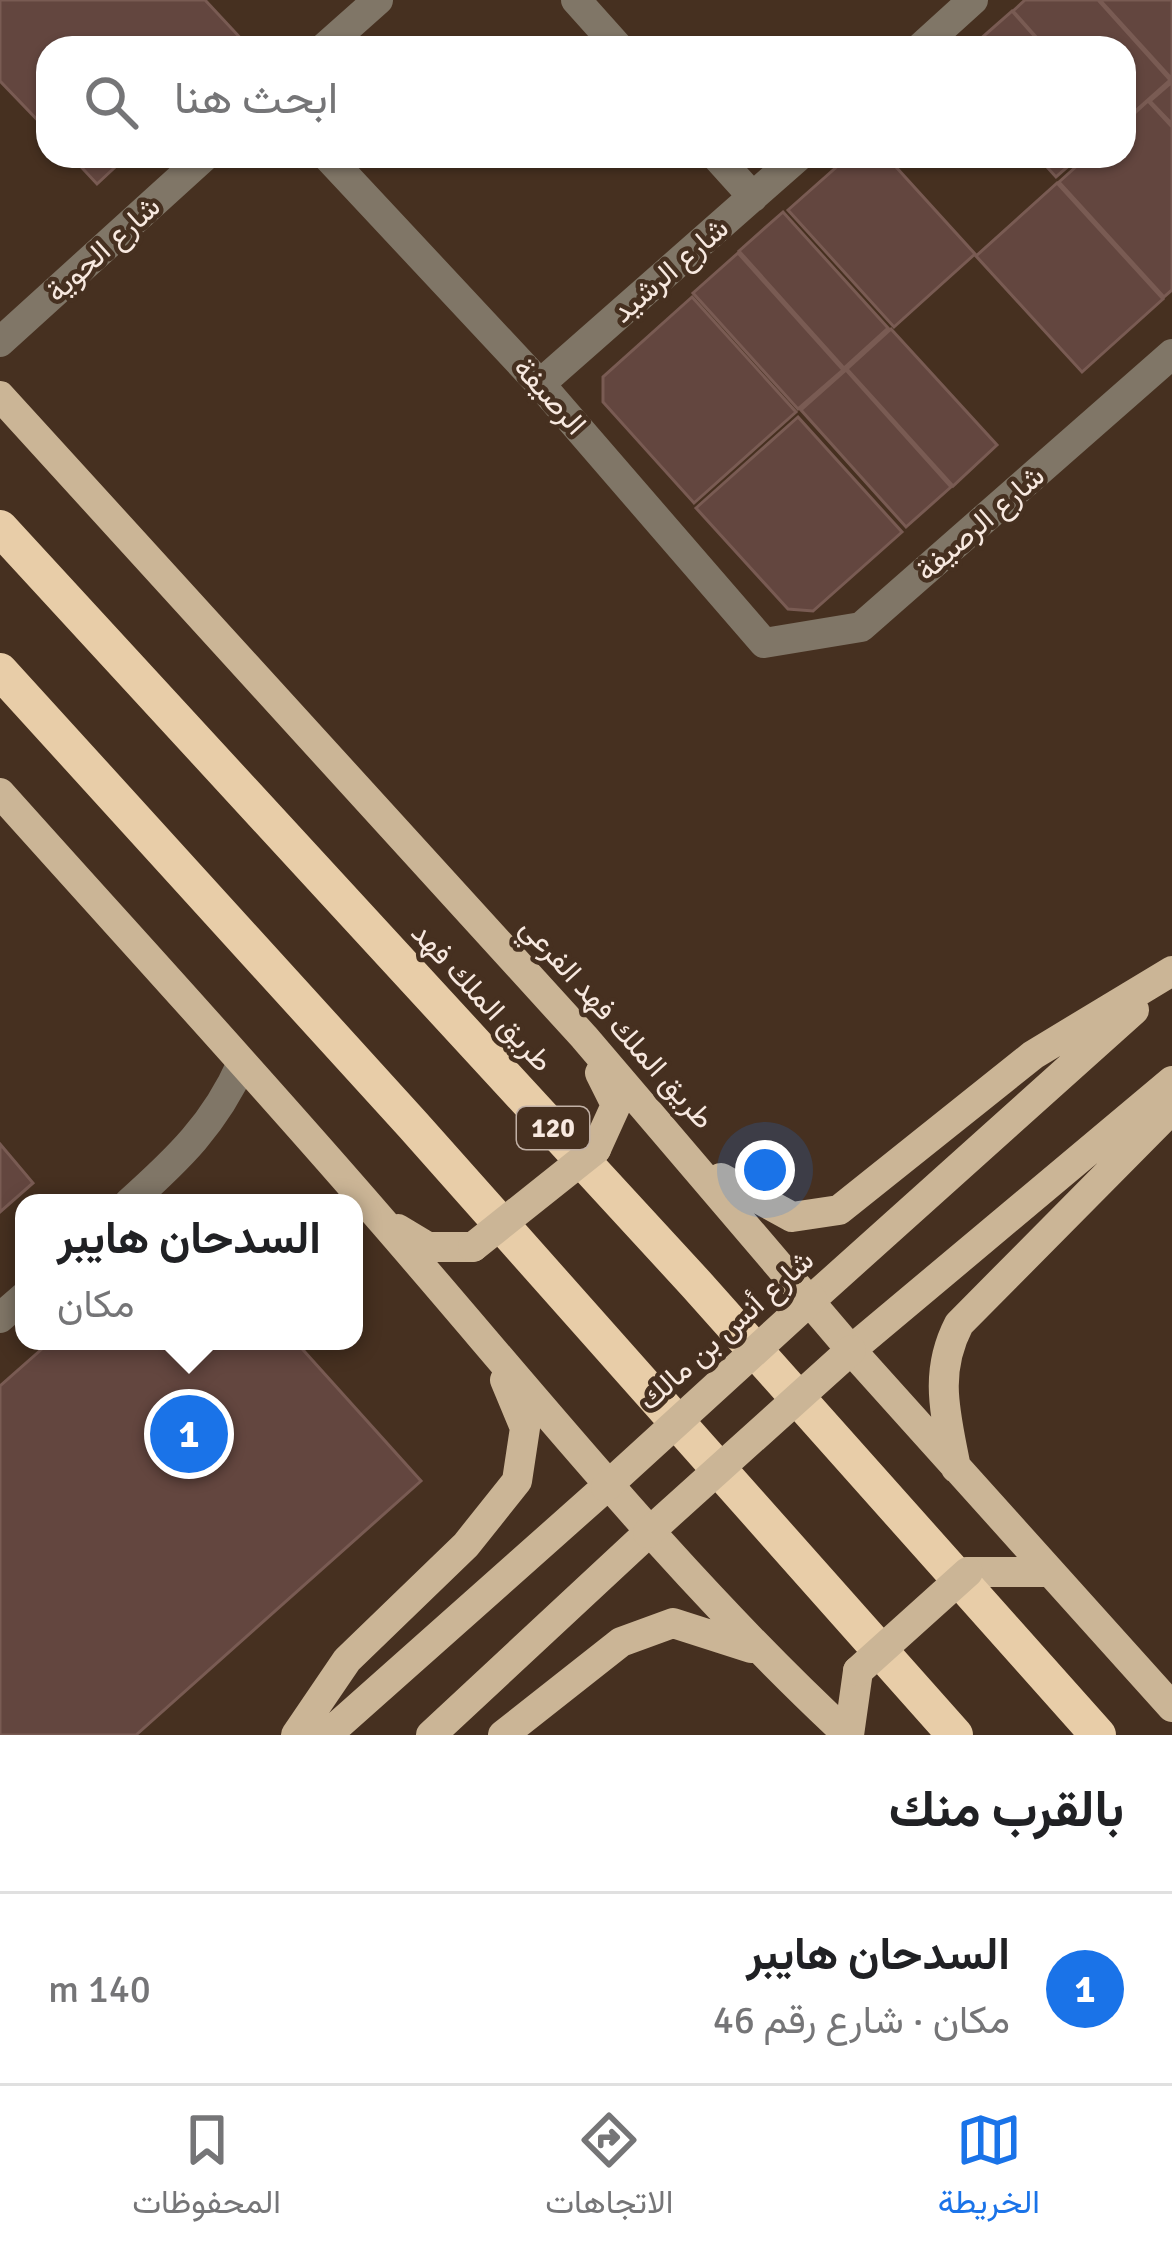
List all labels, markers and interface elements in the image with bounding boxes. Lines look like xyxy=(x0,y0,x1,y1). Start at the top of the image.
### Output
search box xyxy=(36,36,1136,168)
icon: search xyxy=(78,69,144,135)
text: ابحث هنا xyxy=(174,71,338,126)
street label: شارع الحوية xyxy=(38,188,169,311)
street label: شارع الرشيد xyxy=(605,210,737,332)
street label: الرصيفة xyxy=(505,350,594,443)
street label: شارع الرصيفة xyxy=(908,458,1053,590)
street label: طريق الملك فهد الفرعي xyxy=(508,910,722,1140)
street label: طريق الملك فهد xyxy=(403,915,560,1080)
road number: 120 xyxy=(517,1107,589,1149)
your location xyxy=(735,1140,795,1200)
popup xyxy=(15,1194,363,1350)
text: السدحان هايبر xyxy=(57,1211,321,1266)
street label: شارع أنس بن مالك xyxy=(631,1242,822,1419)
text: مكان xyxy=(57,1280,134,1328)
pin: 1 xyxy=(150,1389,228,1479)
text: بالقرب منك xyxy=(889,1778,1124,1841)
text: السدحان هايبر xyxy=(746,1927,1010,1982)
text: 140 m xyxy=(48,1965,151,2013)
text: 1 xyxy=(1074,1965,1096,2013)
text: مكان · شارع رقم 46 xyxy=(713,1996,1010,2044)
tab: المحفوظات xyxy=(132,2107,281,2231)
tab: الاتجاهات xyxy=(545,2107,673,2231)
tab: الخريطة xyxy=(938,2107,1040,2231)

